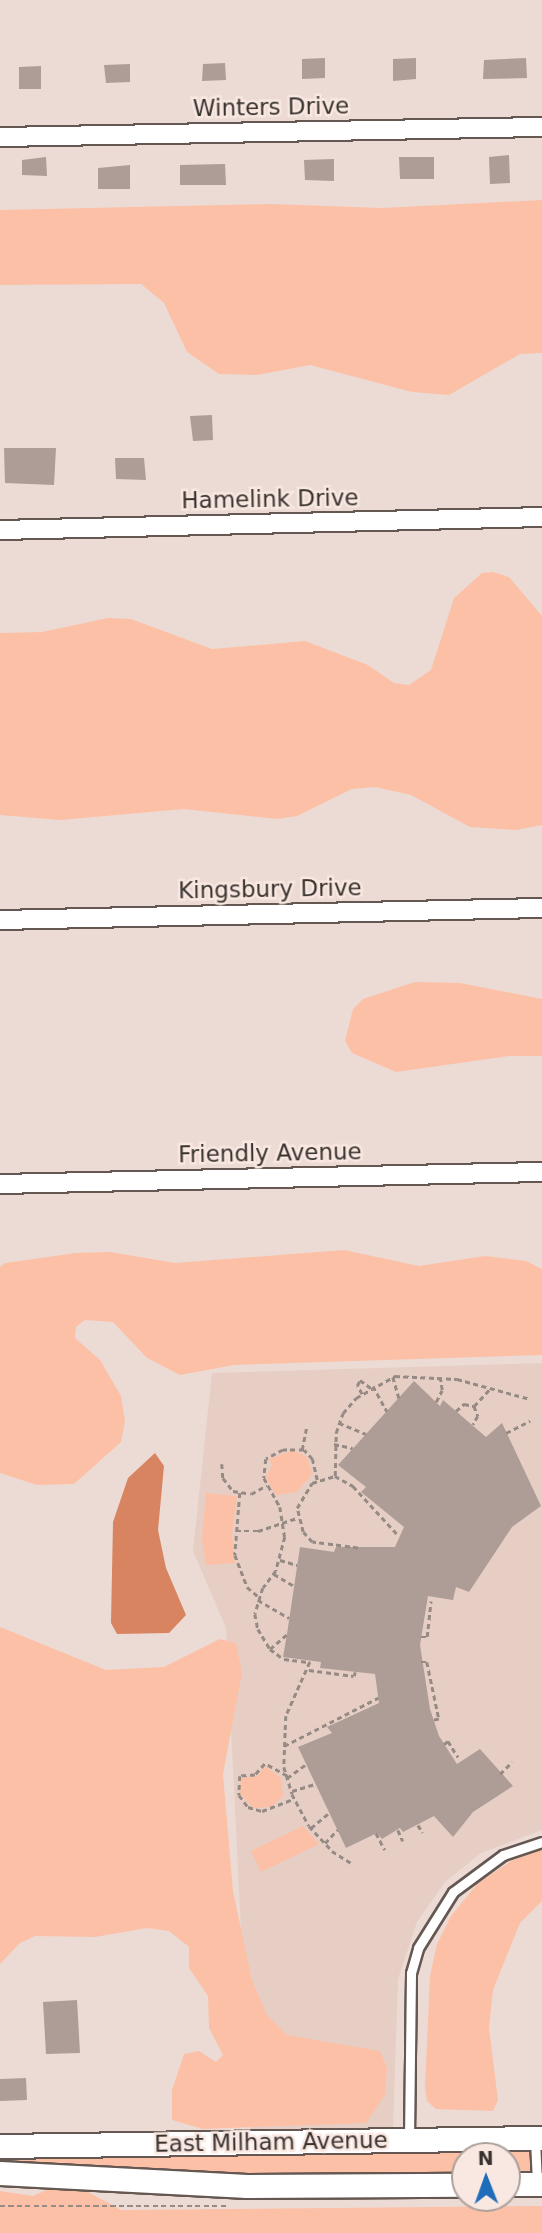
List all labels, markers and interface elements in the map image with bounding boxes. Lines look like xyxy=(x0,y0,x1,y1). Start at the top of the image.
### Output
street label: Winters Drive xyxy=(193,92,349,122)
street label: Hamelink Drive xyxy=(181,484,359,514)
street label: Kingsbury Drive xyxy=(178,874,362,904)
street label: Friendly Avenue xyxy=(178,1138,362,1168)
street label: East Milham Avenue xyxy=(154,2126,388,2158)
north arrow xyxy=(451,2142,521,2212)
text: N xyxy=(478,2147,494,2169)

